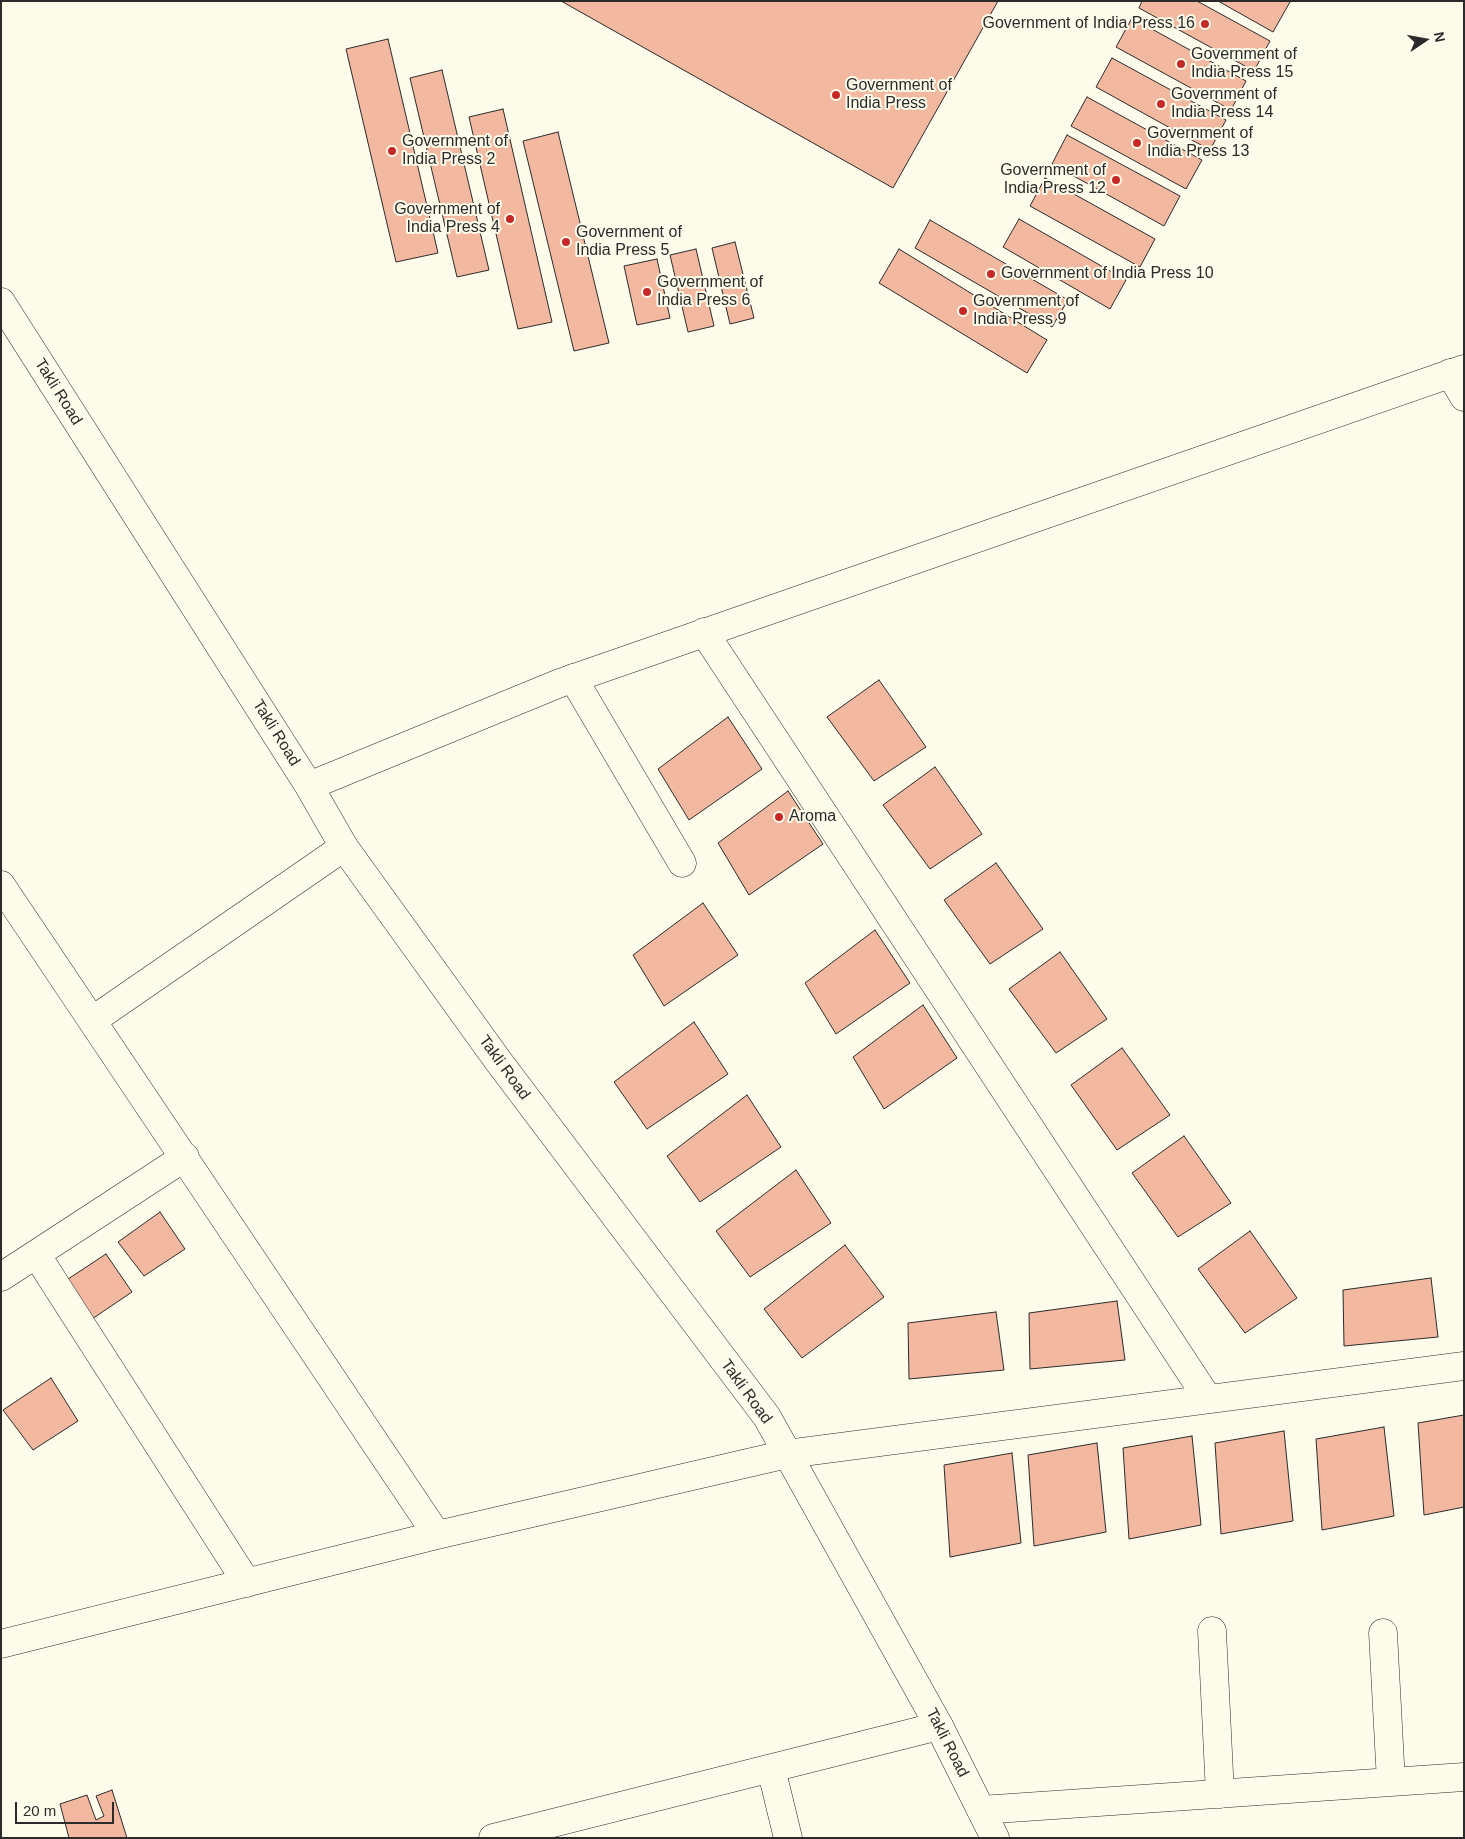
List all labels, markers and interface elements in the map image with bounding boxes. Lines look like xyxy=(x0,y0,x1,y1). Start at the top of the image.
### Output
place label: Government of India Press 16 xyxy=(982,14,1195,34)
north arrow xyxy=(1400,15,1450,65)
marker: Government of India Press 16 xyxy=(1199,18,1211,30)
text: N xyxy=(1431,30,1449,43)
place label: Government of India Press 15 xyxy=(1191,45,1297,83)
marker: Government of India Press 15 xyxy=(1175,58,1187,70)
place label: Government of India Press xyxy=(846,76,952,114)
place label: Government of India Press 14 xyxy=(1171,85,1277,123)
marker: Government of India Press xyxy=(830,89,842,101)
marker: Government of India Press 14 xyxy=(1155,98,1167,110)
place label: Government of India Press 13 xyxy=(1147,124,1253,162)
place label: Government of India Press 2 xyxy=(402,132,508,170)
marker: Government of India Press 13 xyxy=(1131,137,1143,149)
marker: Government of India Press 2 xyxy=(386,145,398,157)
place label: Government of India Press 12 xyxy=(1000,161,1106,199)
marker: Government of India Press 12 xyxy=(1110,174,1122,186)
place label: Government of India Press 4 xyxy=(394,200,500,238)
marker: Government of India Press 4 xyxy=(504,213,516,225)
place label: Government of India Press 5 xyxy=(576,223,682,261)
marker: Government of India Press 5 xyxy=(560,236,572,248)
place label: Government of India Press 10 xyxy=(1001,264,1214,284)
marker: Government of India Press 10 xyxy=(985,268,997,280)
place label: Government of India Press 6 xyxy=(657,273,763,311)
marker: Government of India Press 6 xyxy=(641,286,653,298)
place label: Government of India Press 9 xyxy=(973,292,1079,330)
marker: Government of India Press 9 xyxy=(957,305,969,317)
street label: Takli Road xyxy=(30,355,86,429)
street label: Takli Road xyxy=(248,696,304,770)
place label: Aroma xyxy=(789,807,836,827)
marker: Aroma xyxy=(773,811,785,823)
street label: Takli Road xyxy=(474,1032,534,1104)
street label: Takli Road xyxy=(716,1356,776,1428)
street label: Takli Road xyxy=(921,1705,973,1781)
scale bar xyxy=(18,1792,116,1824)
text: 20 m xyxy=(23,1802,56,1819)

